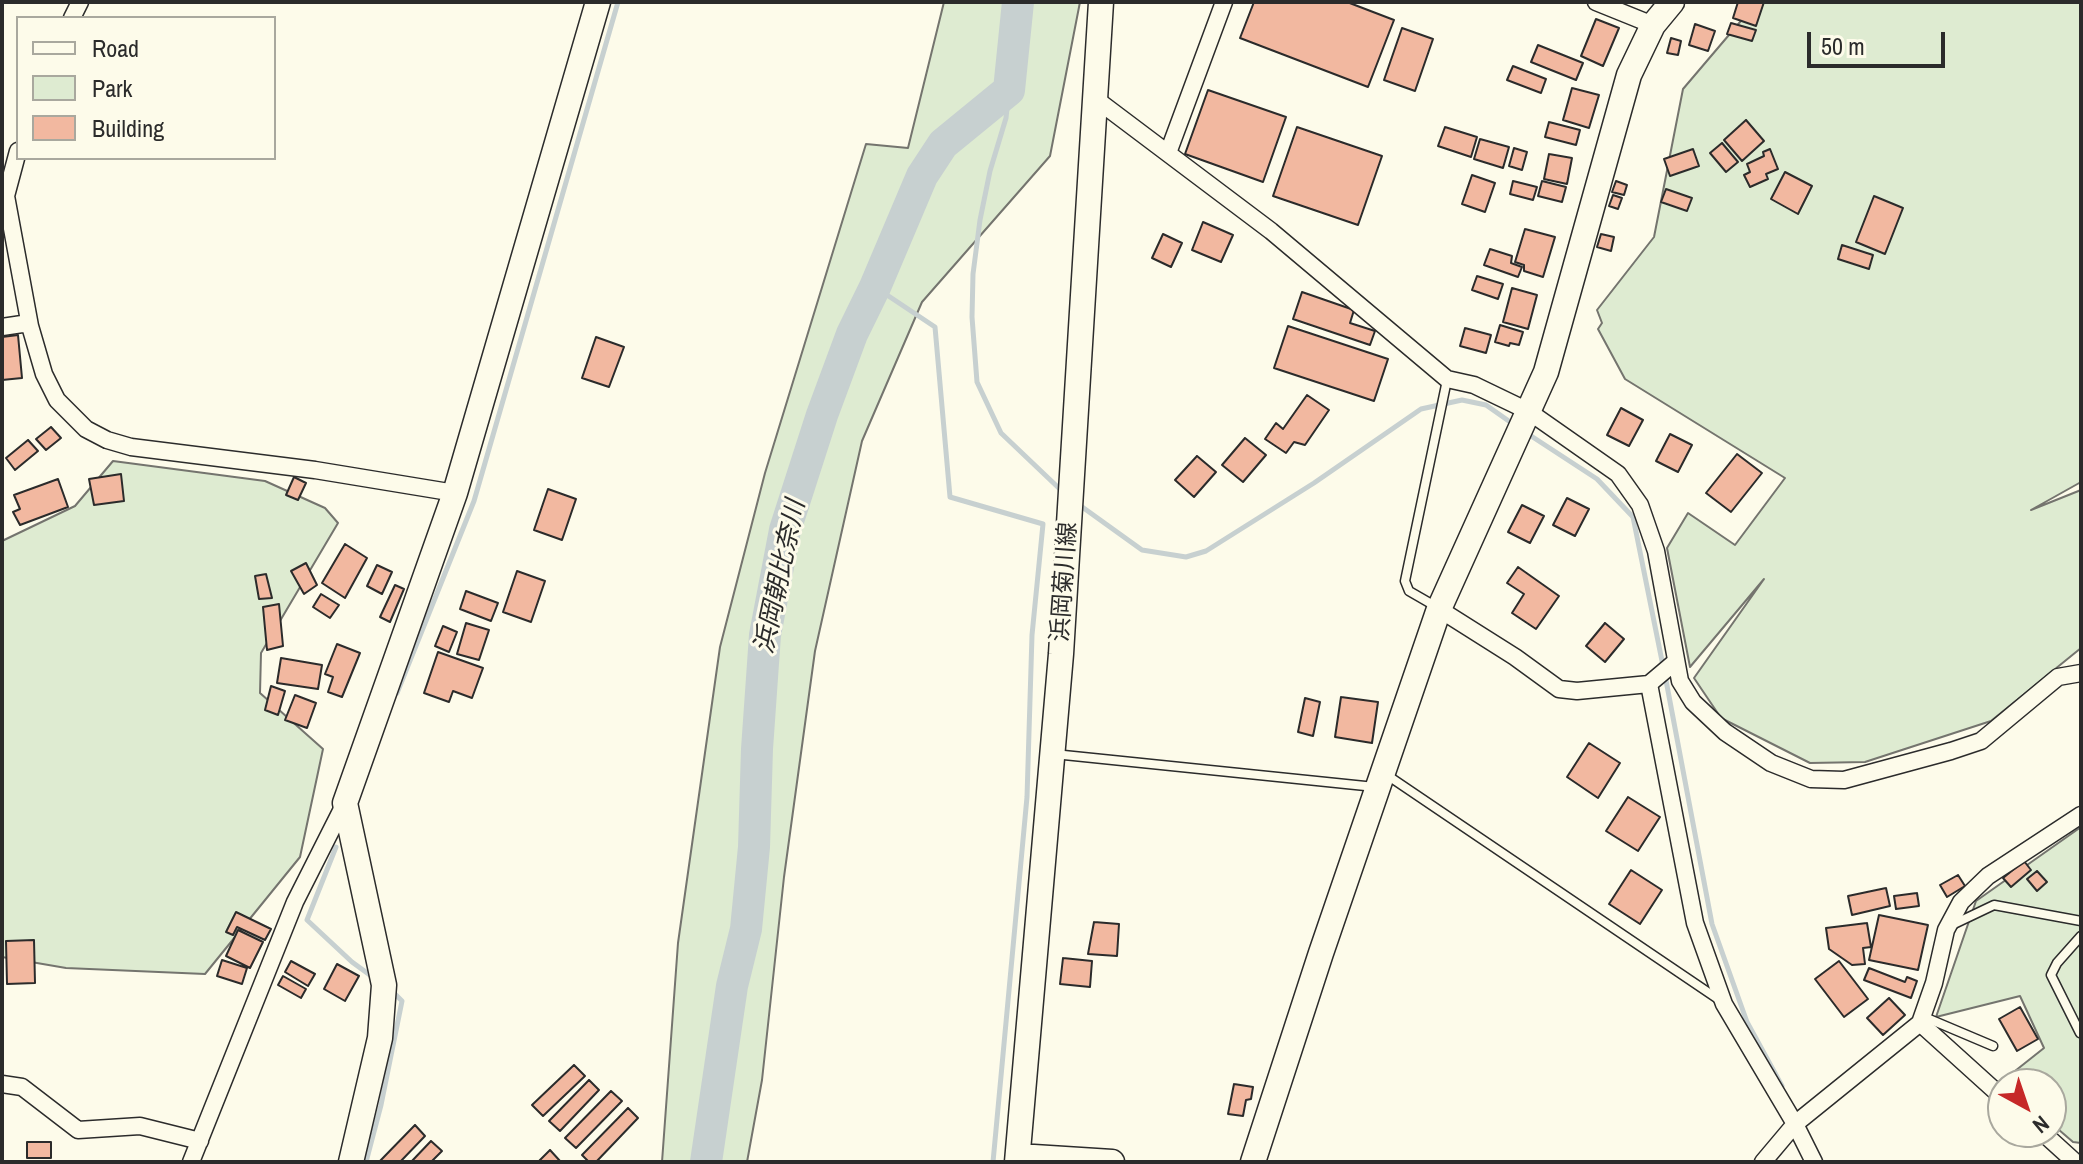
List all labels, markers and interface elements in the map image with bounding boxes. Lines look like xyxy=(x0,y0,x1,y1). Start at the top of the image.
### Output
legend xyxy=(16,16,276,160)
scale bar xyxy=(1811,16,1949,66)
text: 50 m xyxy=(1821,30,1865,62)
text: Road xyxy=(92,32,139,64)
text: Park xyxy=(92,72,132,104)
text: Building xyxy=(92,112,164,144)
water label: 浜岡朝比奈川 xyxy=(750,497,812,657)
street label: 浜岡菊川線 xyxy=(1046,521,1084,643)
north arrow xyxy=(1987,1068,2067,1148)
text: N xyxy=(2027,1109,2056,1141)

